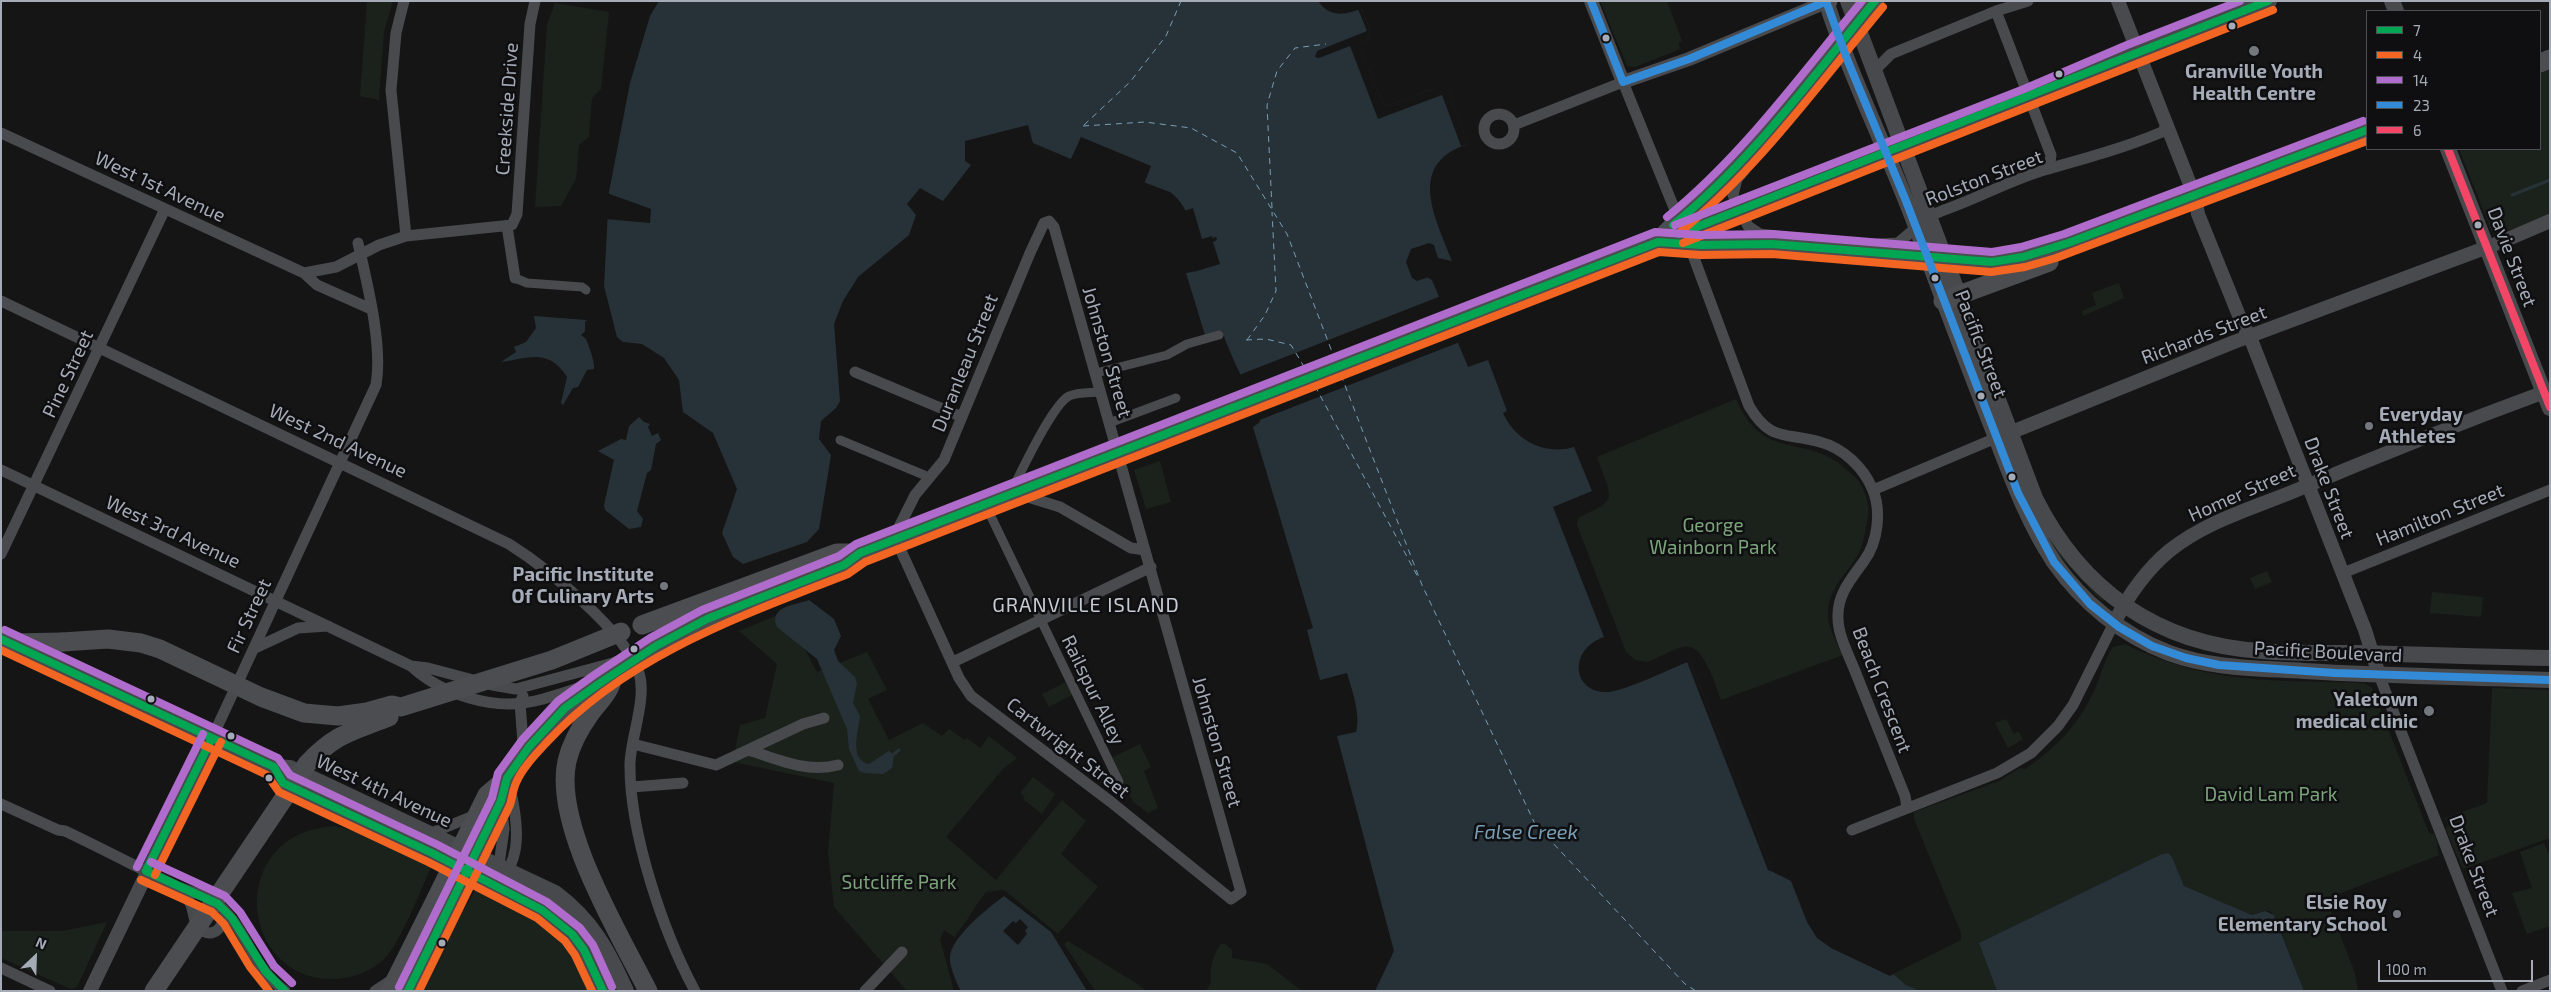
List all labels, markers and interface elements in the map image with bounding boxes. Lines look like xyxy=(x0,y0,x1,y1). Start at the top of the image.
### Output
legend xyxy=(2366,10,2541,150)
unlabelled marker xyxy=(2227,21,2237,31)
text: 7 xyxy=(2413,21,2421,39)
unlabelled marker xyxy=(1601,33,1611,43)
street label: Creekside Drive xyxy=(491,42,523,176)
marker: Granville Youth Health Centre xyxy=(2247,44,2261,58)
text: 4 xyxy=(2413,46,2422,64)
place label: Granville Youth Health Centre xyxy=(2185,61,2323,105)
unlabelled marker xyxy=(2054,69,2064,79)
text: 14 xyxy=(2413,71,2428,89)
text: 23 xyxy=(2413,96,2430,114)
text: 6 xyxy=(2413,121,2422,139)
street label: Rolston Street xyxy=(1922,145,2046,211)
street label: West 1st Avenue xyxy=(91,147,229,227)
street label: Davie Street xyxy=(2483,204,2541,310)
unlabelled marker xyxy=(2473,220,2483,230)
unlabelled marker xyxy=(1930,273,1940,283)
street label: Johnston Street xyxy=(1077,284,1137,420)
street label: Pacific Street xyxy=(1950,287,2012,401)
street label: Duranleau Street xyxy=(927,291,1003,435)
street label: Richards Street xyxy=(2138,301,2270,369)
street label: Pine Street xyxy=(38,326,98,422)
unlabelled marker xyxy=(1976,391,1986,401)
street label: West 2nd Avenue xyxy=(265,399,411,483)
place label: Everyday Athletes xyxy=(2379,404,2463,448)
marker: Everyday Athletes xyxy=(2363,420,2375,432)
street label: Drake Street xyxy=(2299,434,2359,542)
street label: Homer Street xyxy=(2185,459,2299,527)
unlabelled marker xyxy=(2007,472,2017,482)
street label: Hamilton Street xyxy=(2373,479,2507,551)
street label: West 3rd Avenue xyxy=(102,491,244,573)
park label: George Wainborn Park xyxy=(1649,515,1777,559)
place label: Pacific Institute Of Culinary Arts xyxy=(512,564,654,608)
street label: Fir Street xyxy=(222,575,276,657)
marker: Pacific Institute Of Culinary Arts xyxy=(658,580,670,592)
district label: GRANVILLE ISLAND xyxy=(990,593,1182,617)
street label: Beach Crescent xyxy=(1848,624,1916,756)
street label: Railspur Alley xyxy=(1057,631,1129,749)
street label: Pacific Boulevard xyxy=(2253,637,2403,667)
unlabelled marker xyxy=(629,644,639,654)
street label: Johnston Street xyxy=(1187,674,1247,810)
place label: Yaletown medical clinic xyxy=(2296,689,2418,733)
street label: Cartwright Street xyxy=(1002,693,1134,803)
unlabelled marker xyxy=(146,694,156,704)
marker: Yaletown medical clinic xyxy=(2422,704,2436,718)
unlabelled marker xyxy=(226,731,236,741)
street label: West 4th Avenue xyxy=(313,750,455,832)
unlabelled marker xyxy=(264,773,274,783)
park label: David Lam Park xyxy=(2205,784,2337,806)
street label: Drake Street xyxy=(2444,812,2504,920)
water label: False Creek xyxy=(1474,820,1578,844)
park label: Sutcliffe Park xyxy=(841,872,957,894)
place label: Elsie Roy Elementary School xyxy=(2218,892,2387,936)
marker: Elsie Roy Elementary School xyxy=(2391,908,2403,920)
north arrow xyxy=(10,932,60,982)
text: N xyxy=(33,933,49,953)
unlabelled marker xyxy=(437,938,447,948)
scale bar xyxy=(2381,950,2536,982)
text: 100 m xyxy=(2386,960,2427,978)

